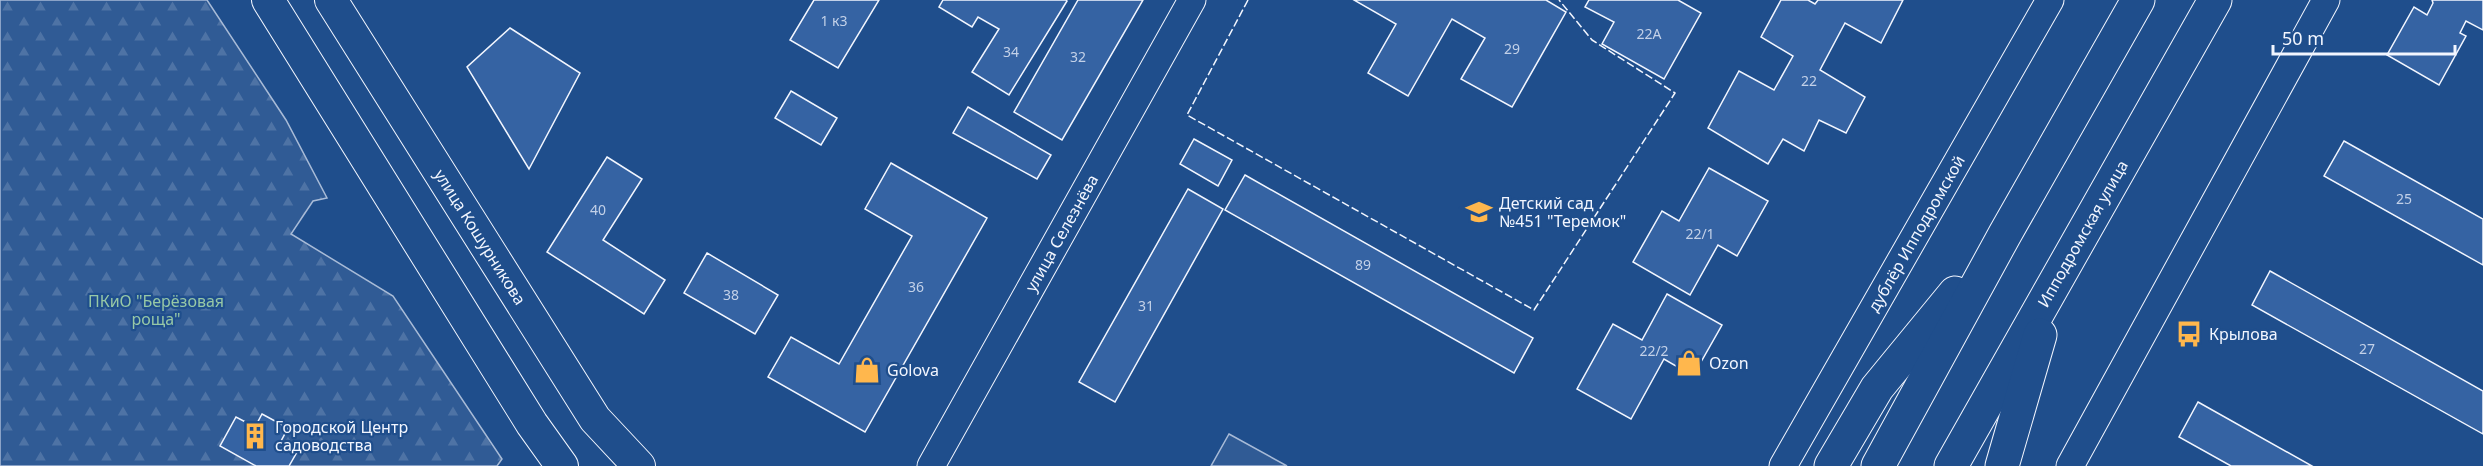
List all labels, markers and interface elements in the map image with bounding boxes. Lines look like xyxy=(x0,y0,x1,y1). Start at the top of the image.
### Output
house number: 1 к3 xyxy=(820,11,848,30)
scale bar xyxy=(2273,18,2454,56)
house number: 22А xyxy=(1637,24,1662,43)
text: 50 m xyxy=(2282,26,2324,50)
house number: 29 xyxy=(1504,39,1520,58)
house number: 34 xyxy=(1003,42,1019,61)
house number: 32 xyxy=(1070,47,1086,66)
house number: 22 xyxy=(1801,71,1817,90)
street label: дублёр Ипподромской xyxy=(1863,151,1970,316)
street label: Ипподромская улица xyxy=(2032,156,2133,311)
street label: улица Кошурникова xyxy=(429,165,531,309)
street label: улица Селезнёва xyxy=(1020,170,1103,296)
house number: 25 xyxy=(2396,189,2412,208)
place label: Детский сад №451 "Теремок" xyxy=(1499,192,1626,232)
school or university icon: Детский сад №451 "Теремок" xyxy=(1464,197,1494,227)
house number: 40 xyxy=(590,200,606,219)
house number: 22/1 xyxy=(1685,224,1715,243)
house number: 89 xyxy=(1355,255,1371,274)
house number: 36 xyxy=(908,277,924,296)
house number: 38 xyxy=(723,285,739,304)
park label: ПКиО "Берёзовая роща" xyxy=(88,290,224,330)
house number: 31 xyxy=(1138,296,1154,315)
bus stop icon: Крылова xyxy=(2174,319,2204,349)
place label: Крылова xyxy=(2209,323,2278,345)
house number: 27 xyxy=(2359,339,2375,358)
house number: 22/2 xyxy=(1639,341,1669,360)
shop icon: Ozon xyxy=(1674,348,1704,378)
place label: Ozon xyxy=(1709,352,1749,374)
shop icon: Golova xyxy=(852,355,882,385)
place label: Golova xyxy=(887,359,939,381)
place label: Городской Центр садоводства xyxy=(275,416,408,456)
building icon: Городской Центр садоводства xyxy=(240,421,270,451)

